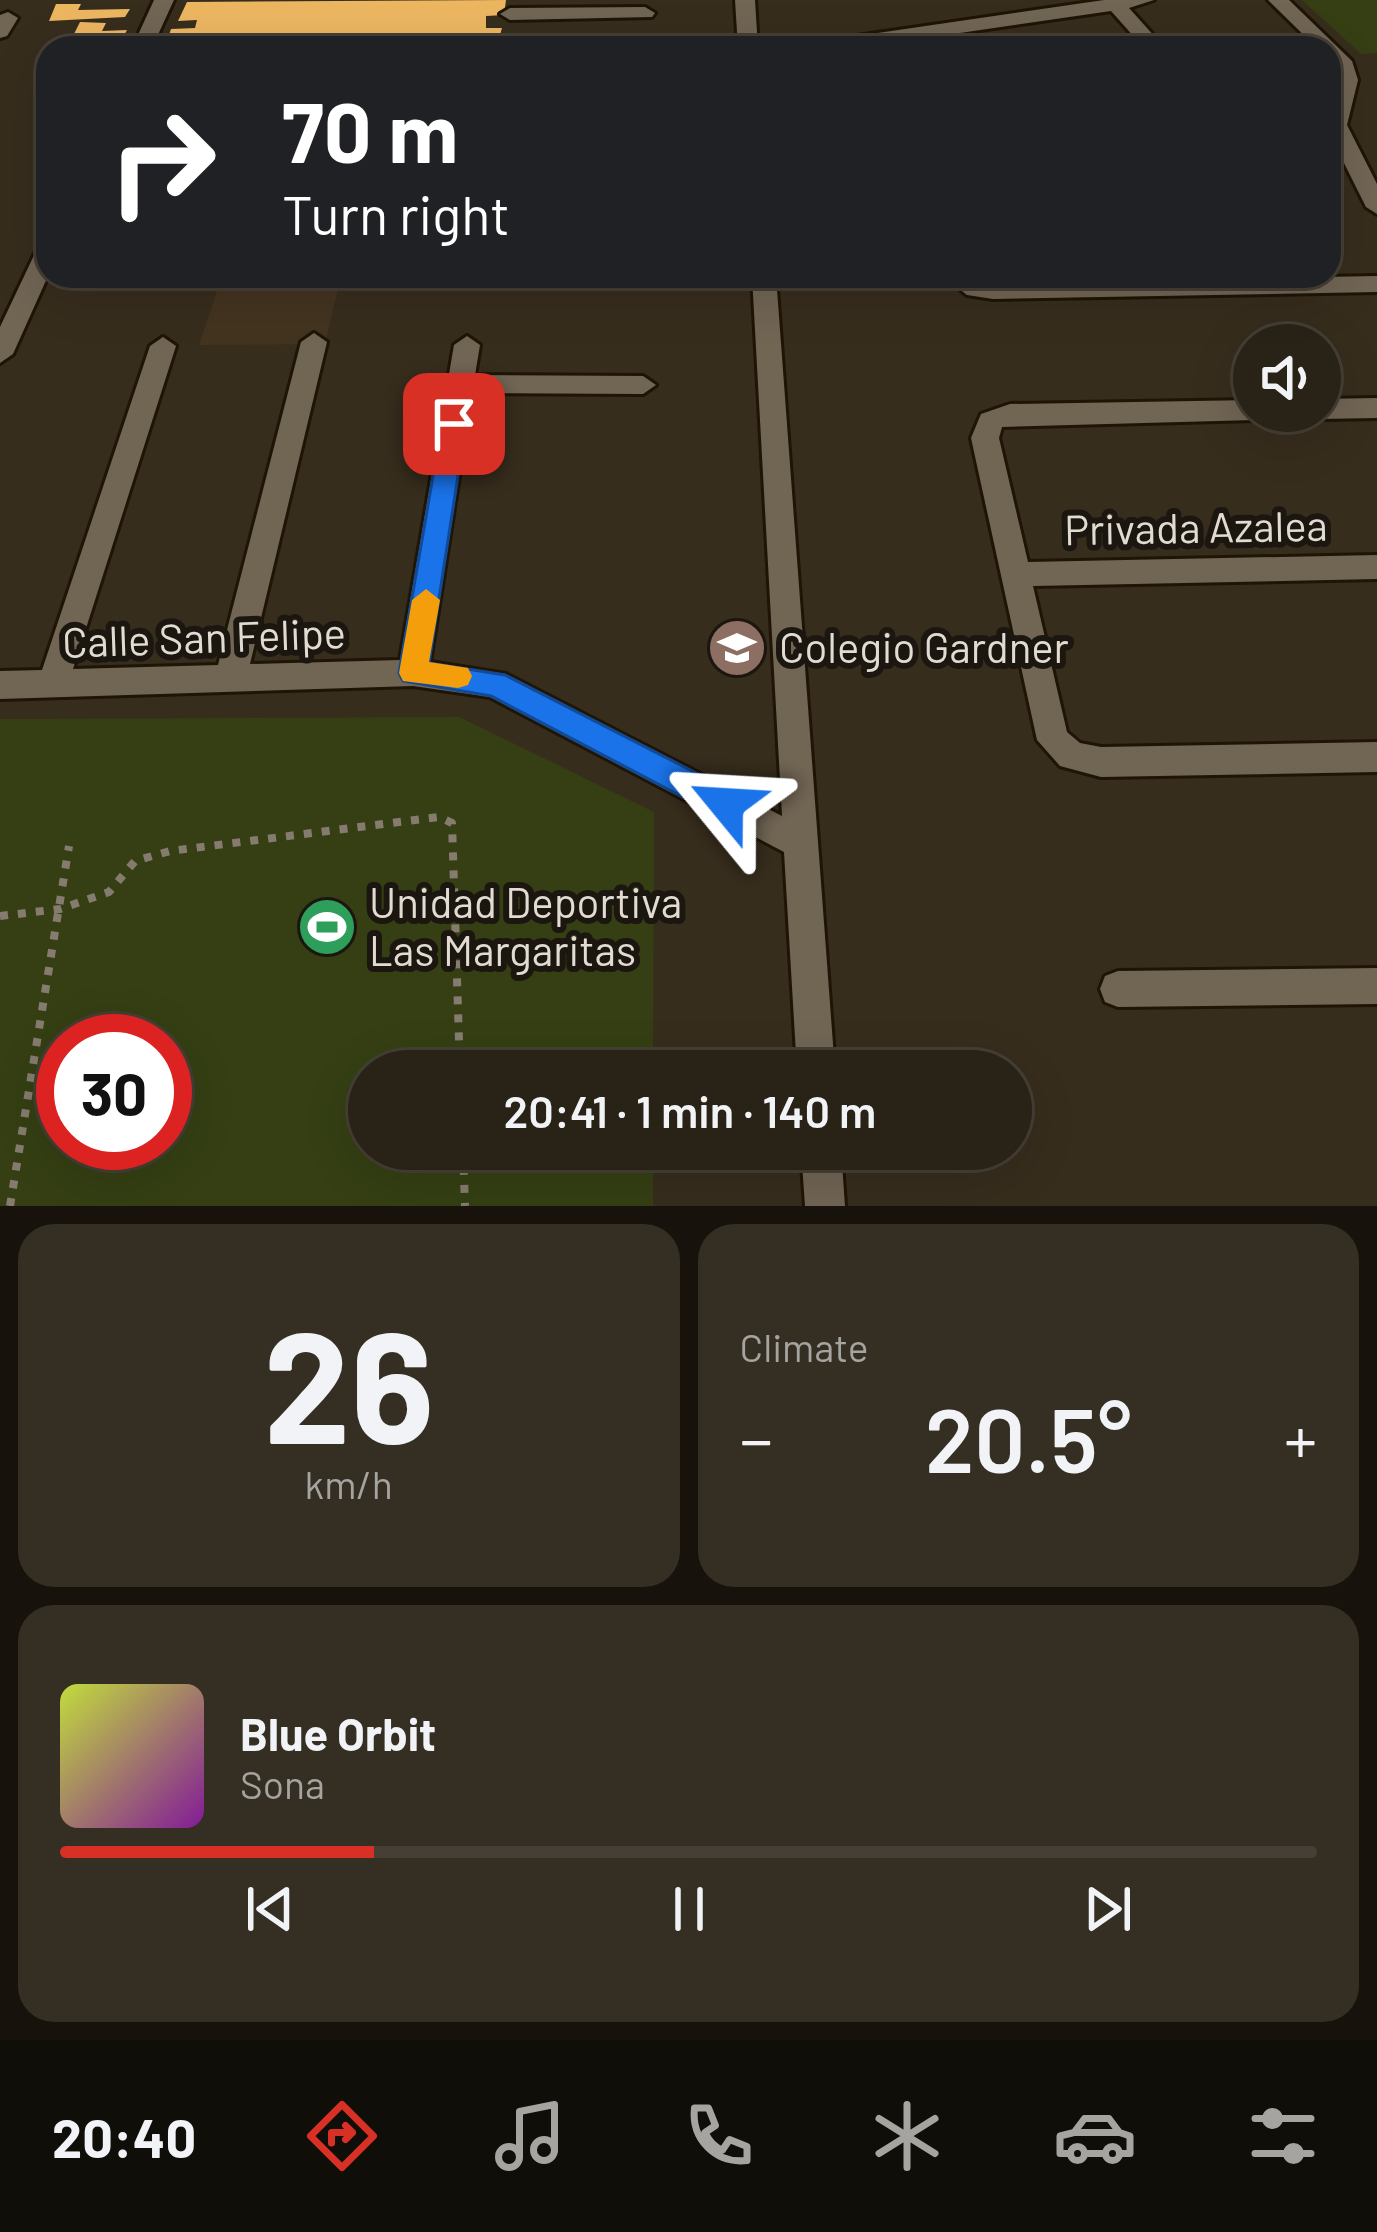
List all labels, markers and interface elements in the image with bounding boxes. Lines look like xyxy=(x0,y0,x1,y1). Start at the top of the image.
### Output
text: 70 m xyxy=(282,79,458,180)
icon: right xyxy=(84,84,240,240)
text: Turn right xyxy=(282,181,510,246)
map controls xyxy=(1233,324,1341,432)
button: sound xyxy=(1233,324,1341,432)
pin xyxy=(403,373,505,475)
icon: arrive xyxy=(421,391,487,457)
street label: Privada Azalea xyxy=(1064,499,1328,553)
street label: Calle San Felipe xyxy=(61,606,347,667)
school or university icon: Colegio Gardner xyxy=(706,617,768,679)
place label: Colegio Gardner xyxy=(779,621,1069,672)
position arrow xyxy=(663,741,789,867)
place label: Unidad Deportiva Las Margaritas xyxy=(369,876,682,975)
sports icon: Unidad Deportiva Las Margaritas xyxy=(296,896,358,958)
speed limit sign: 30 xyxy=(36,1014,192,1170)
text: 20:41 · 1 min · 140 m xyxy=(504,1083,876,1137)
text: 26 xyxy=(263,1288,434,1475)
text: Climate xyxy=(740,1323,869,1370)
text: 20.5° xyxy=(925,1383,1132,1491)
text: − xyxy=(740,1398,773,1477)
text: + xyxy=(1284,1398,1317,1477)
text: km/h xyxy=(305,1460,393,1507)
text: Blue Orbit xyxy=(240,1706,436,1760)
text: Sona xyxy=(240,1760,325,1807)
icon: previous xyxy=(237,1876,303,1942)
icon: pause xyxy=(656,1876,722,1942)
icon: next xyxy=(1075,1876,1141,1942)
icon: directions xyxy=(300,2094,384,2178)
icon: music xyxy=(488,2094,572,2178)
icon: phone xyxy=(677,2094,761,2178)
icon: climate xyxy=(865,2094,949,2178)
icon: car xyxy=(1053,2094,1137,2178)
icon: filters xyxy=(1241,2094,1325,2178)
text: 20:40 xyxy=(52,2104,196,2169)

